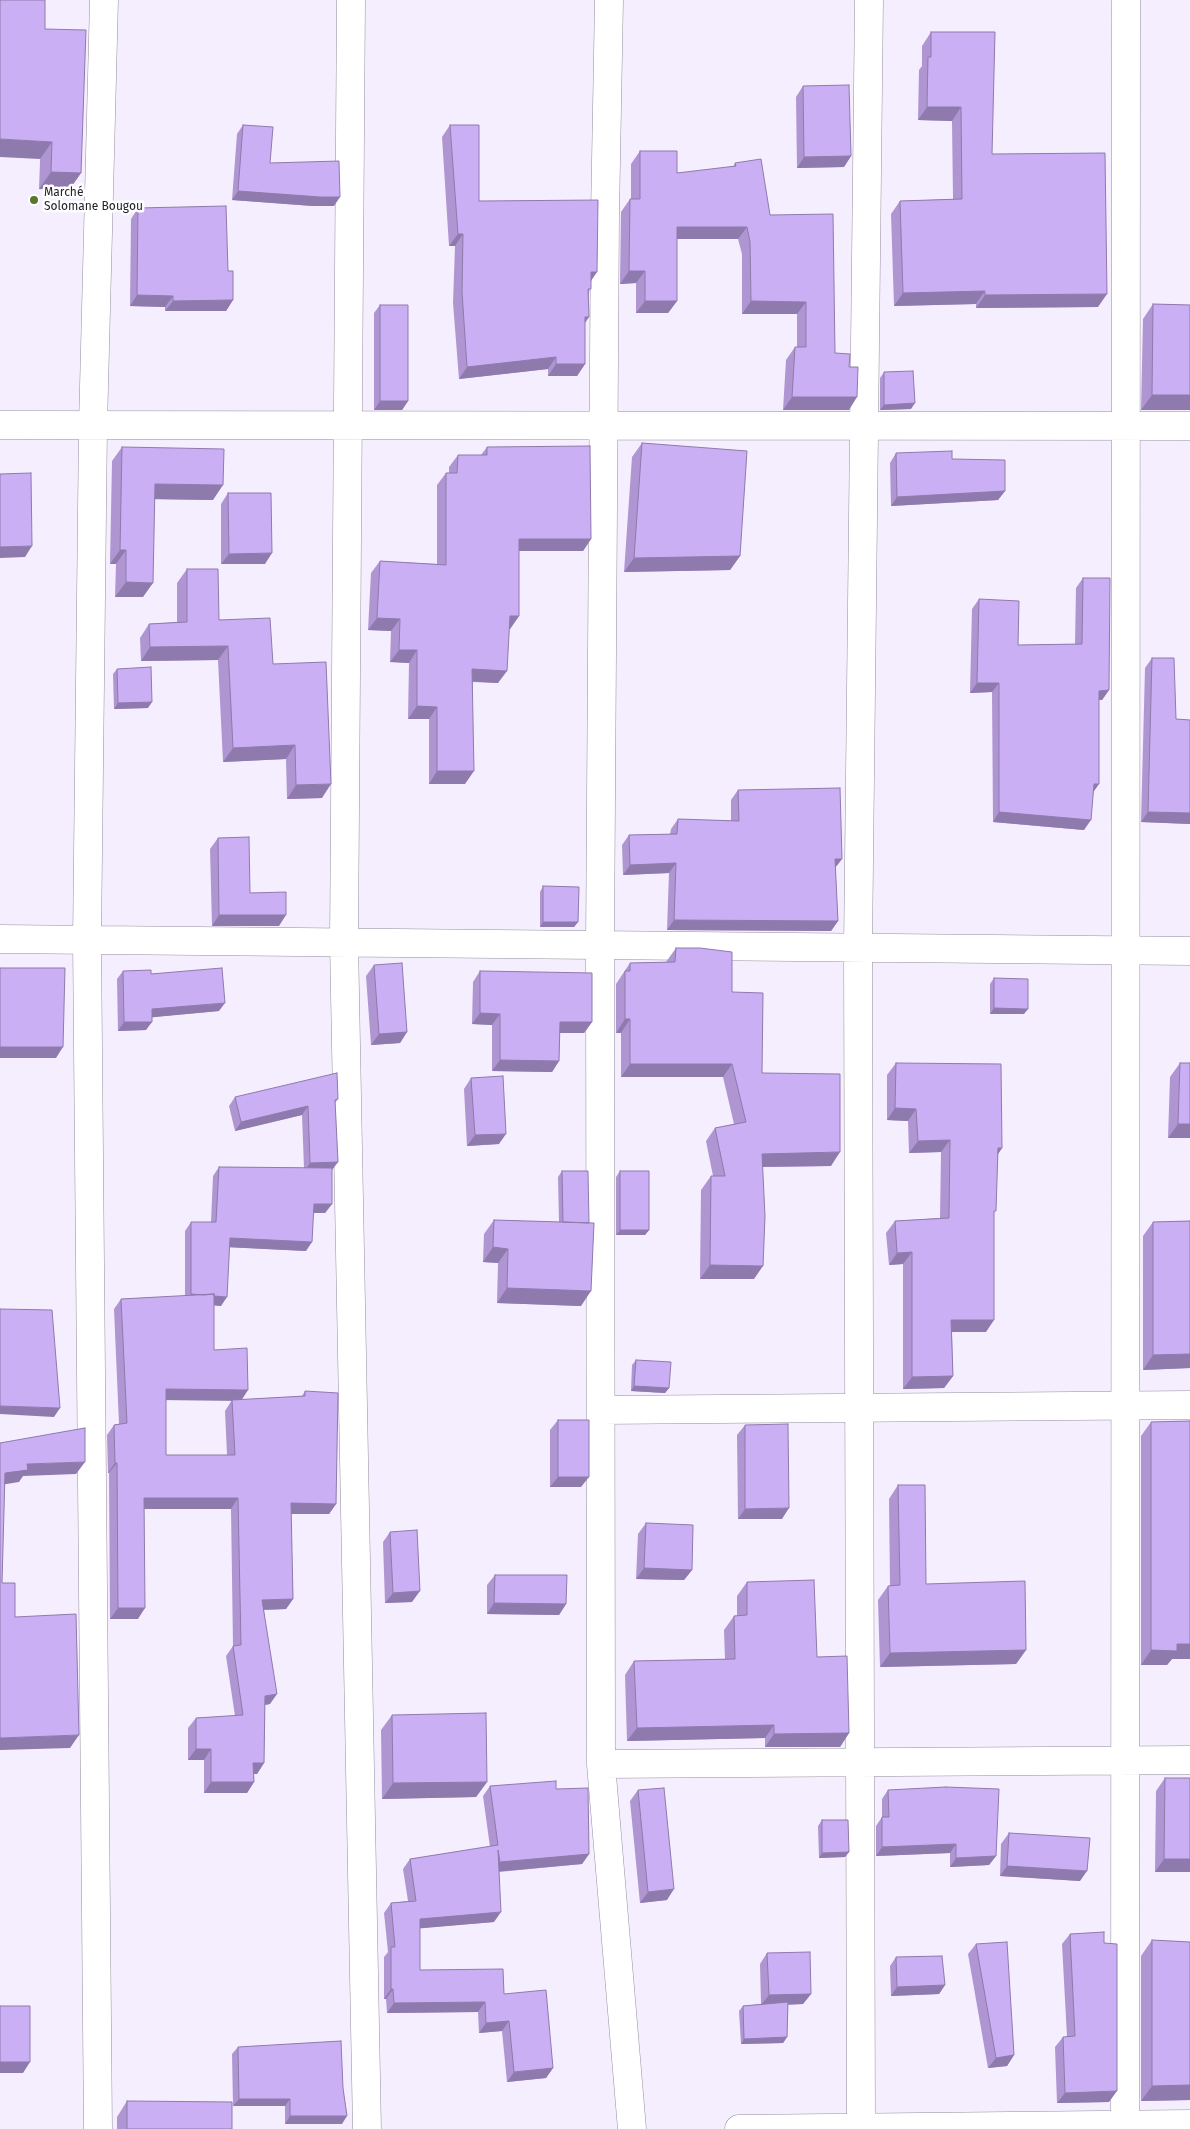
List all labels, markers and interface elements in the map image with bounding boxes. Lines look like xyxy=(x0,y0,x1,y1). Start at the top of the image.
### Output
place label: Marché Solomane Bougou xyxy=(44,186,143,214)
marker: Marché Solomane Bougou xyxy=(28,194,40,206)

